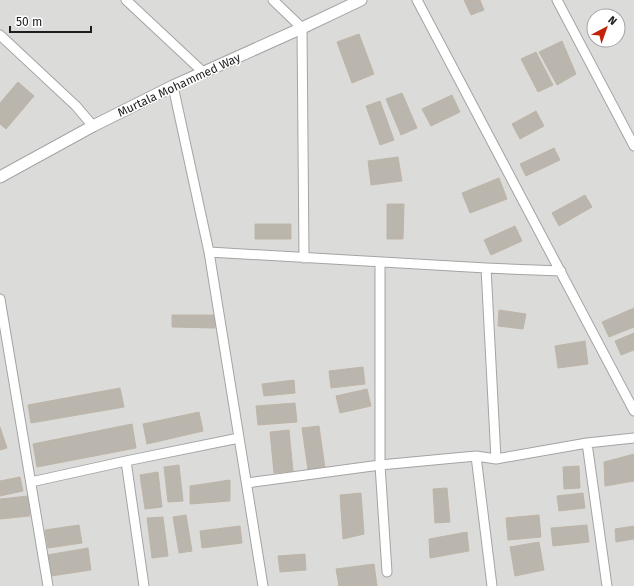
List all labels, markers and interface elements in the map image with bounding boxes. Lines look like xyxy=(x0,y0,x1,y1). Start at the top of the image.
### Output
scale bar xyxy=(10,8,91,34)
north arrow xyxy=(586,8,626,48)
text: N xyxy=(605,14,619,28)
text: 50 m xyxy=(16,15,42,29)
street label: Murtala Mohammed Way xyxy=(115,50,243,120)

